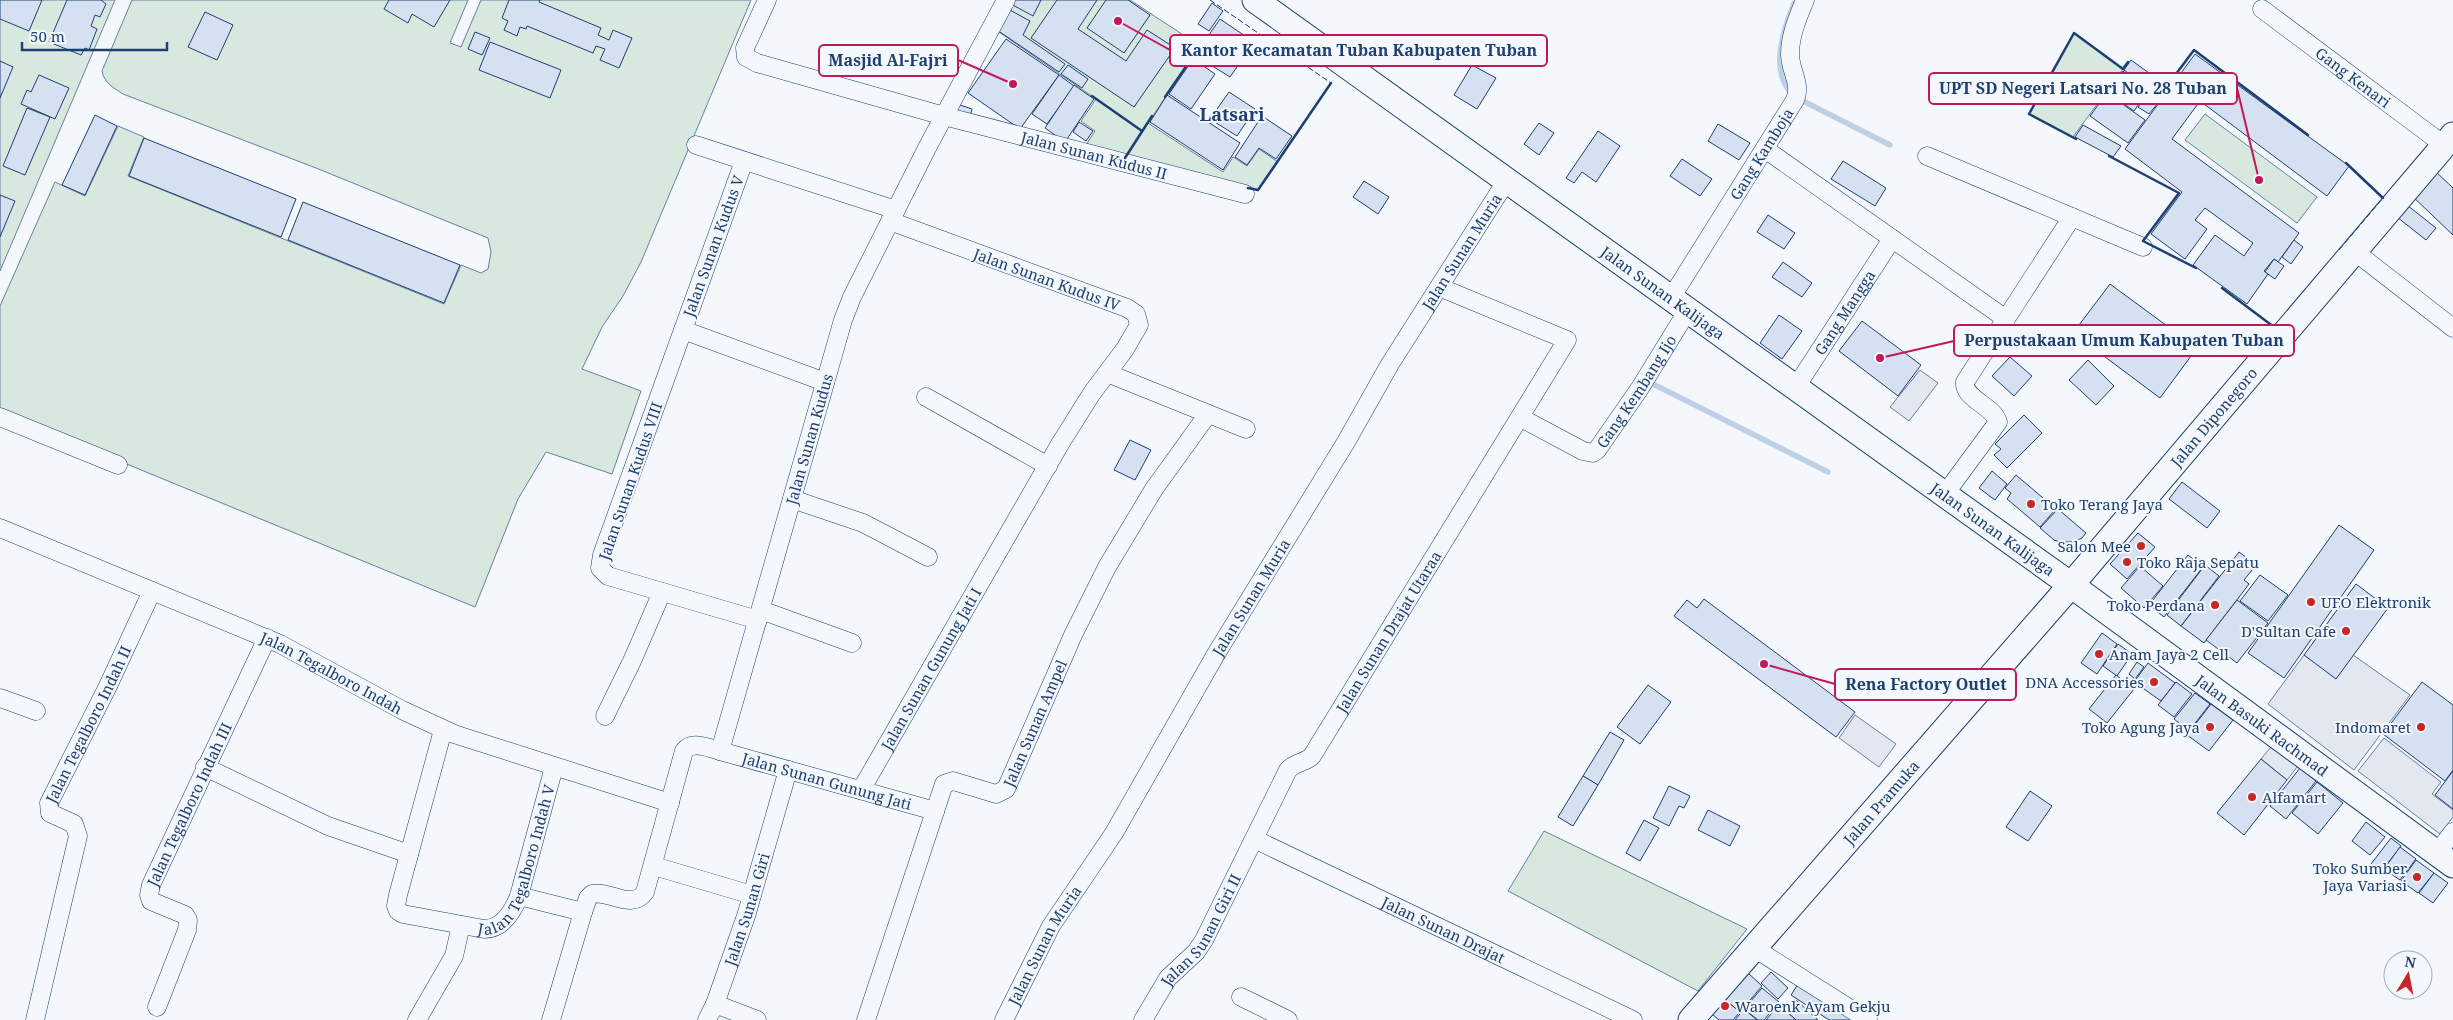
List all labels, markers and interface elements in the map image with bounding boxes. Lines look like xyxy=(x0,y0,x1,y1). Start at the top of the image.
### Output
scale bar xyxy=(22,20,168,52)
text: 50 m xyxy=(30,26,65,46)
callout: Kantor Kecamatan Tuban Kabupaten Tuban xyxy=(1170,35,1547,66)
text: Kantor Kecamatan Tuban Kabupaten Tuban xyxy=(1181,39,1537,61)
street label: Gang Kenari xyxy=(2312,43,2395,112)
callout: Masjid Al-Fajri xyxy=(819,45,958,76)
text: Masjid Al-Fajri xyxy=(828,49,948,71)
callout: UPT SD Negeri Latsari No. 28 Tuban xyxy=(1929,73,2237,104)
text: UPT SD Negeri Latsari No. 28 Tuban xyxy=(1939,77,2227,99)
district label: Latsari xyxy=(1199,102,1265,126)
street label: Gang Kamboja xyxy=(1725,104,1798,204)
street label: Jalan Sunan Kudus II xyxy=(1018,126,1169,183)
street label: Jalan Sunan Kudus V xyxy=(678,172,748,320)
street label: Jalan Sunan Muria xyxy=(1417,190,1506,314)
street label: Jalan Sunan Kalijaga xyxy=(1596,241,1729,344)
street label: Jalan Sunan Kudus IV xyxy=(970,243,1124,315)
street label: Gang Mangga xyxy=(1809,266,1879,359)
callout: Perpustakaan Umum Kabupaten Tuban xyxy=(1954,325,2294,356)
text: Perpustakaan Umum Kabupaten Tuban xyxy=(1964,329,2284,351)
street label: Gang Kembang Ijo xyxy=(1592,331,1680,452)
street label: Jalan Diponegoro xyxy=(2165,363,2261,472)
street label: Jalan Sunan Kudus xyxy=(781,371,837,508)
street label: Jalan Sunan Kudus VIII xyxy=(593,399,666,564)
street label: Jalan Sunan Kalijaga xyxy=(1926,477,2059,580)
place label: Toko Terang Jaya xyxy=(2041,494,2163,514)
marker: Toko Terang Jaya xyxy=(2025,498,2037,510)
street label: Jalan Sunan Muria xyxy=(1207,535,1294,660)
place label: Salon Mee xyxy=(2057,536,2131,556)
marker: Salon Mee xyxy=(2135,540,2147,552)
street label: Jalan Sunan Drajat Utaraa xyxy=(1330,547,1445,717)
place label: Toko Raja Sepatu xyxy=(2137,552,2259,572)
marker: Toko Raja Sepatu xyxy=(2121,556,2133,568)
street label: Jalan Sunan Gunung Jati I xyxy=(876,584,985,754)
place label: UFO Elektronik xyxy=(2321,592,2431,612)
place label: Toko Perdana xyxy=(2107,595,2205,615)
marker: UFO Elektronik xyxy=(2305,596,2317,608)
marker: Toko Perdana xyxy=(2209,599,2221,611)
place label: D'Sultan Cafe xyxy=(2241,621,2336,641)
marker: D'Sultan Cafe xyxy=(2340,625,2352,637)
street label: Jalan Tegalboro Indah xyxy=(257,627,407,719)
street label: Jalan Tegalboro Indah II xyxy=(40,642,135,807)
place label: Anam Jaya 2 Cell xyxy=(2109,644,2229,664)
marker: Anam Jaya 2 Cell xyxy=(2093,648,2105,660)
street label: Jalan Sunan Ampel xyxy=(998,656,1071,791)
callout: Rena Factory Outlet xyxy=(1835,669,2016,700)
street label: Jalan Basuki Rachmad xyxy=(2191,669,2332,780)
place label: DNA Accessories xyxy=(2025,672,2144,692)
text: Rena Factory Outlet xyxy=(1845,673,2007,695)
marker: DNA Accessories xyxy=(2148,676,2160,688)
place label: Toko Agung Jaya xyxy=(2082,717,2200,737)
place label: Indomaret xyxy=(2335,717,2411,737)
street label: Jalan Tegalboro Indah III xyxy=(141,719,236,890)
marker: Toko Agung Jaya xyxy=(2204,721,2216,733)
marker: Indomaret xyxy=(2415,721,2427,733)
street label: Jalan Sunan Gunung Jati xyxy=(739,747,914,814)
street label: Jalan Pramuka xyxy=(1838,756,1923,850)
street label: Jalan Tegalboro Indah V xyxy=(475,781,559,939)
place label: Alfamart xyxy=(2262,787,2326,807)
marker: Alfamart xyxy=(2246,791,2258,803)
street label: Jalan Sunan Giri xyxy=(719,850,774,969)
place label: Toko Sumber Jaya Variasi xyxy=(2313,858,2407,895)
street label: Jalan Sunan Giri II xyxy=(1155,870,1245,990)
marker: Toko Sumber Jaya Variasi xyxy=(2411,871,2423,883)
street label: Jalan Sunan Muria xyxy=(1003,882,1086,1009)
street label: Jalan Sunan Drajat xyxy=(1378,891,1508,967)
north arrow xyxy=(2383,950,2433,1000)
text: N xyxy=(2403,951,2417,972)
place label: Waroenk Ayam Gekju xyxy=(1735,996,1891,1016)
marker: Waroenk Ayam Gekju xyxy=(1719,1000,1731,1012)

